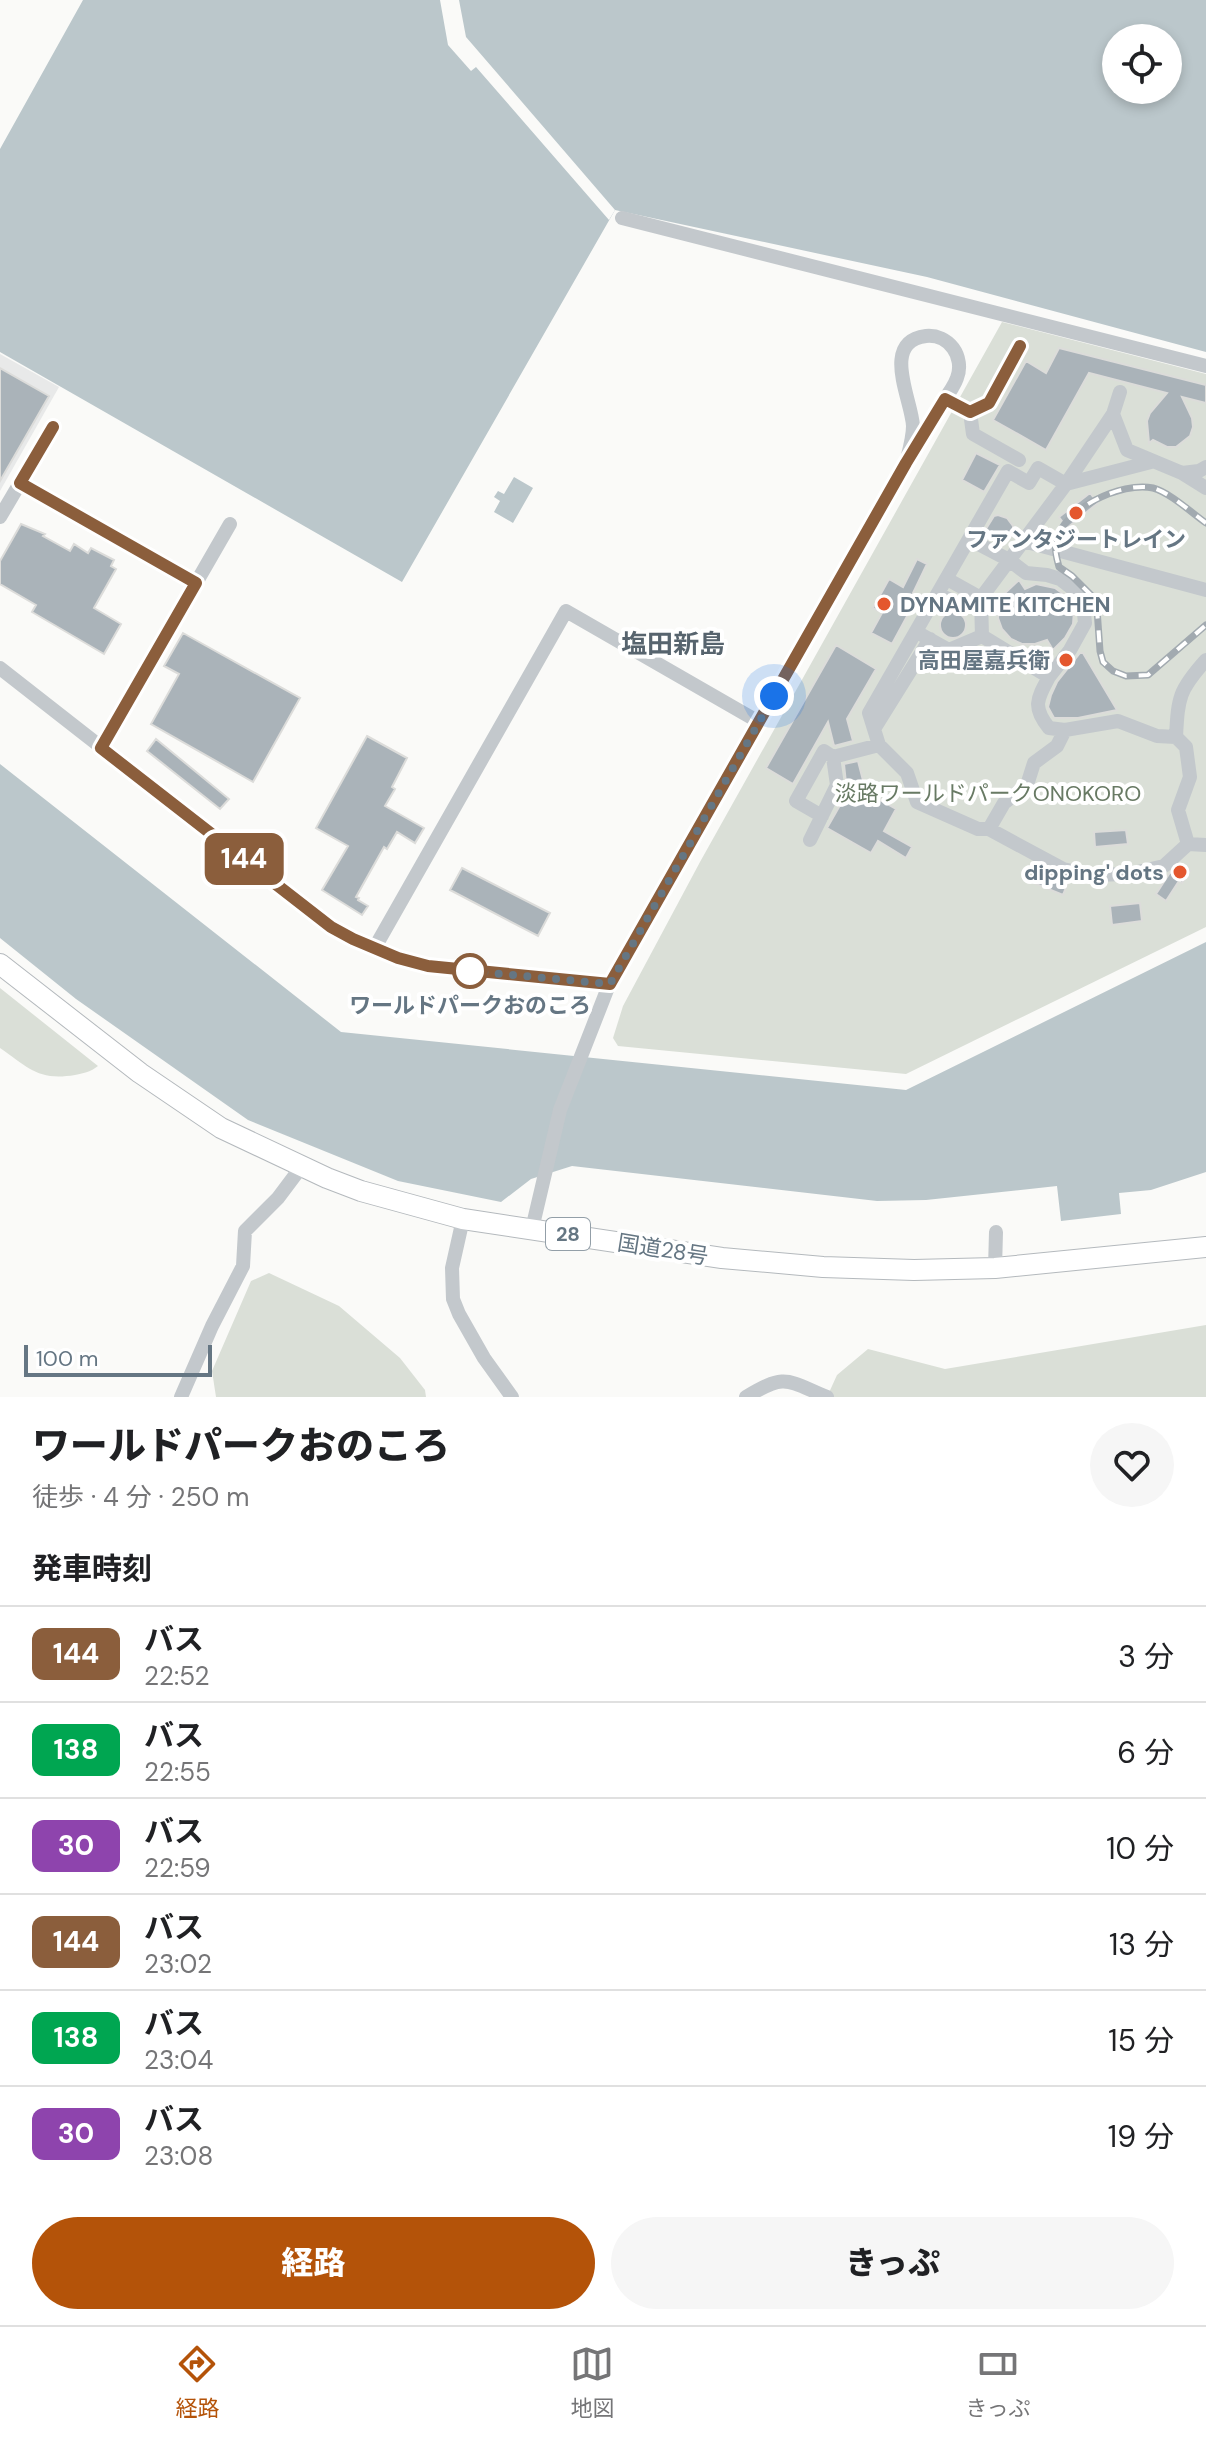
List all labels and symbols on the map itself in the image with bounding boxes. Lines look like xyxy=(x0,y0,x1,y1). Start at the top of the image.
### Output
marker: ファンタジートレイン xyxy=(1067,504,1085,522)
place label: ファンタジートレイン xyxy=(966,525,1186,554)
place label: DYNAMITE KITCHEN xyxy=(900,590,1111,619)
marker: DYNAMITE KITCHEN xyxy=(875,595,893,613)
district label: 塩田新島 xyxy=(621,627,725,661)
place label: 高田屋嘉兵衛 xyxy=(918,646,1050,675)
marker: 高田屋嘉兵衛 xyxy=(1057,651,1075,669)
your location xyxy=(754,676,794,716)
park label: 淡路ワールドパークONOKORO xyxy=(835,779,1141,808)
line badge: 144 xyxy=(198,833,290,885)
place label: dipping' dots xyxy=(1024,858,1164,887)
marker: dipping' dots xyxy=(1171,863,1189,881)
marker: ワールドパークおのころ xyxy=(453,954,487,988)
place label: ワールドパークおのころ xyxy=(349,991,591,1020)
road number: 28 xyxy=(546,1218,590,1250)
street label: 国道28号 xyxy=(615,1228,710,1271)
scale bar xyxy=(24,1341,212,1377)

